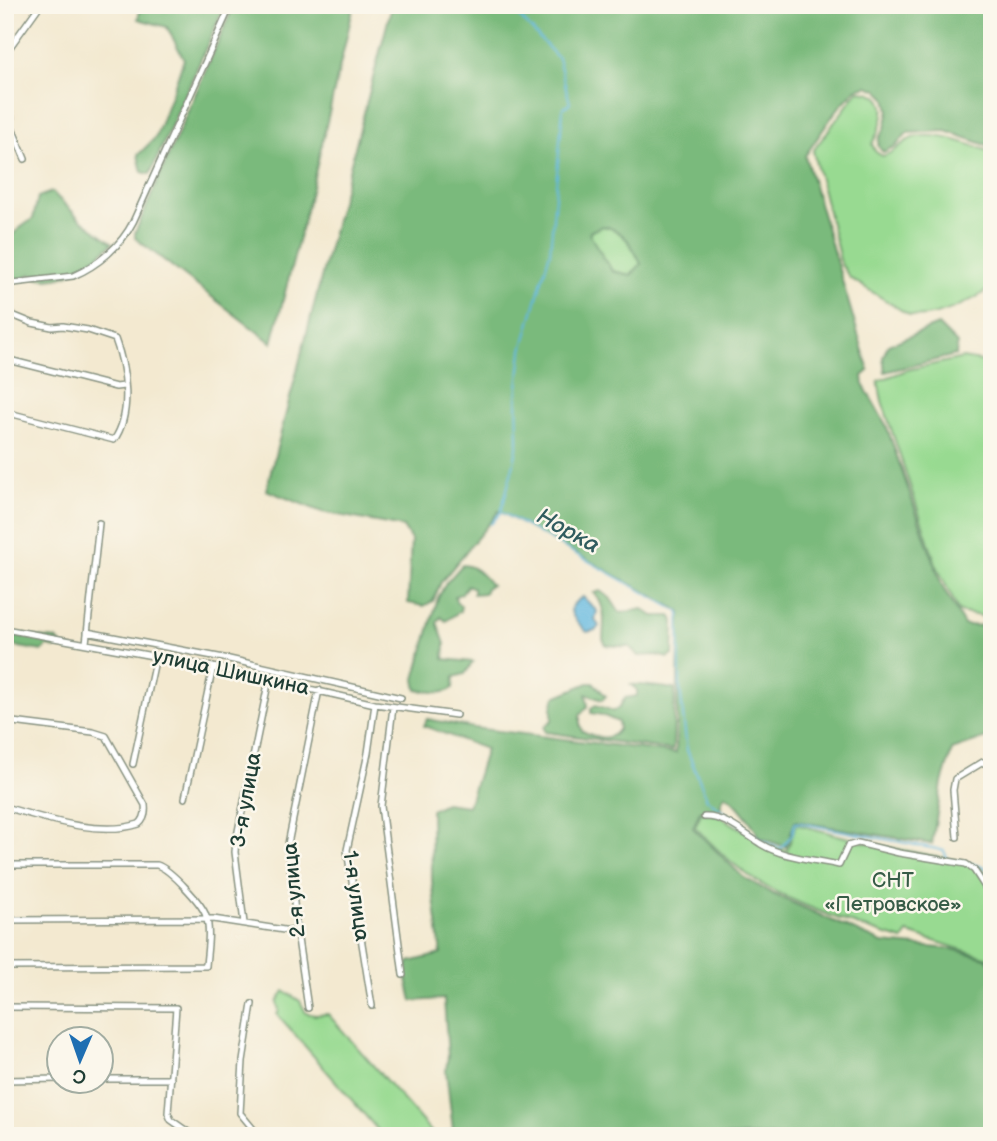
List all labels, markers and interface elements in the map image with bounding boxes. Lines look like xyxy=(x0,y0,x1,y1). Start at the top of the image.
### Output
water label: Норка xyxy=(532,502,604,560)
street label: улица Шишкина xyxy=(151,643,312,701)
street label: 3-я улица xyxy=(225,750,267,849)
street label: 2-я улица xyxy=(277,841,311,939)
street label: 1-я улица xyxy=(337,849,375,943)
park label: СНТ «Петровское» xyxy=(824,868,962,917)
north arrow xyxy=(46,1026,116,1096)
text: С xyxy=(72,1064,86,1087)

